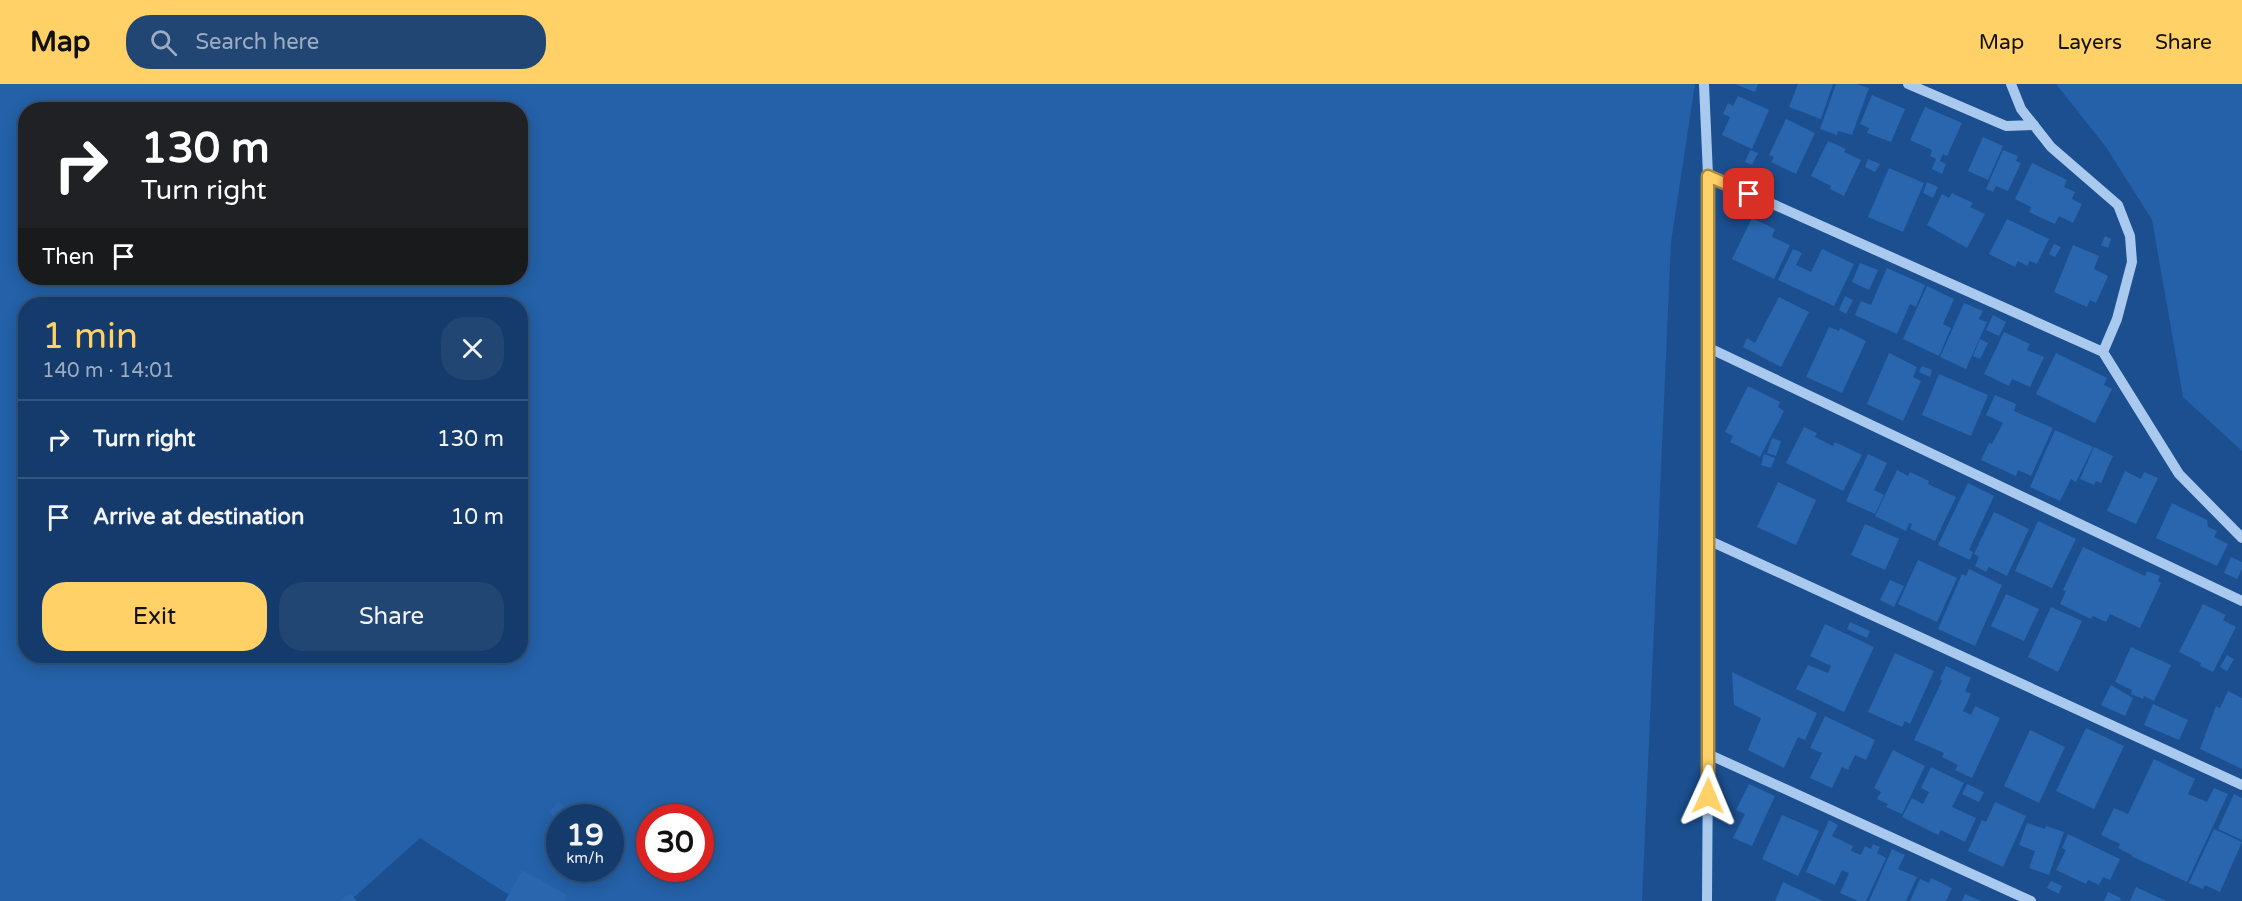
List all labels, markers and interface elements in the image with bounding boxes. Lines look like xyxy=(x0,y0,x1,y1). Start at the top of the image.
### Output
search box xyxy=(126,15,546,69)
text: Map xyxy=(30,25,90,59)
icon: search xyxy=(147,26,180,59)
text: Search here xyxy=(195,29,319,55)
text: Map xyxy=(1979,30,2024,55)
text: Layers xyxy=(2057,30,2122,55)
text: Share xyxy=(2155,30,2212,55)
text: 130 m xyxy=(141,123,270,174)
icon: right xyxy=(42,126,120,204)
pin xyxy=(1723,168,1774,219)
text: Turn right xyxy=(141,174,267,207)
icon: arrive xyxy=(1732,177,1765,210)
icon: arrive xyxy=(107,240,140,273)
text: Then xyxy=(42,244,95,270)
text: 1 min xyxy=(42,315,138,358)
button: close xyxy=(441,317,504,380)
text: 140 m · 14:01 xyxy=(42,359,174,383)
icon: right xyxy=(42,423,75,456)
text: Turn right xyxy=(93,426,195,452)
text: 130 m xyxy=(437,426,504,452)
icon: arrive xyxy=(42,501,75,534)
text: Arrive at destination xyxy=(93,504,304,530)
text: 10 m xyxy=(450,504,504,530)
button: Exit xyxy=(42,582,267,651)
button: Share xyxy=(279,582,504,651)
position arrow xyxy=(1676,764,1740,828)
speed limit sign: 30 xyxy=(636,804,714,882)
text: 19 xyxy=(566,817,604,854)
text: km/h xyxy=(566,849,604,867)

